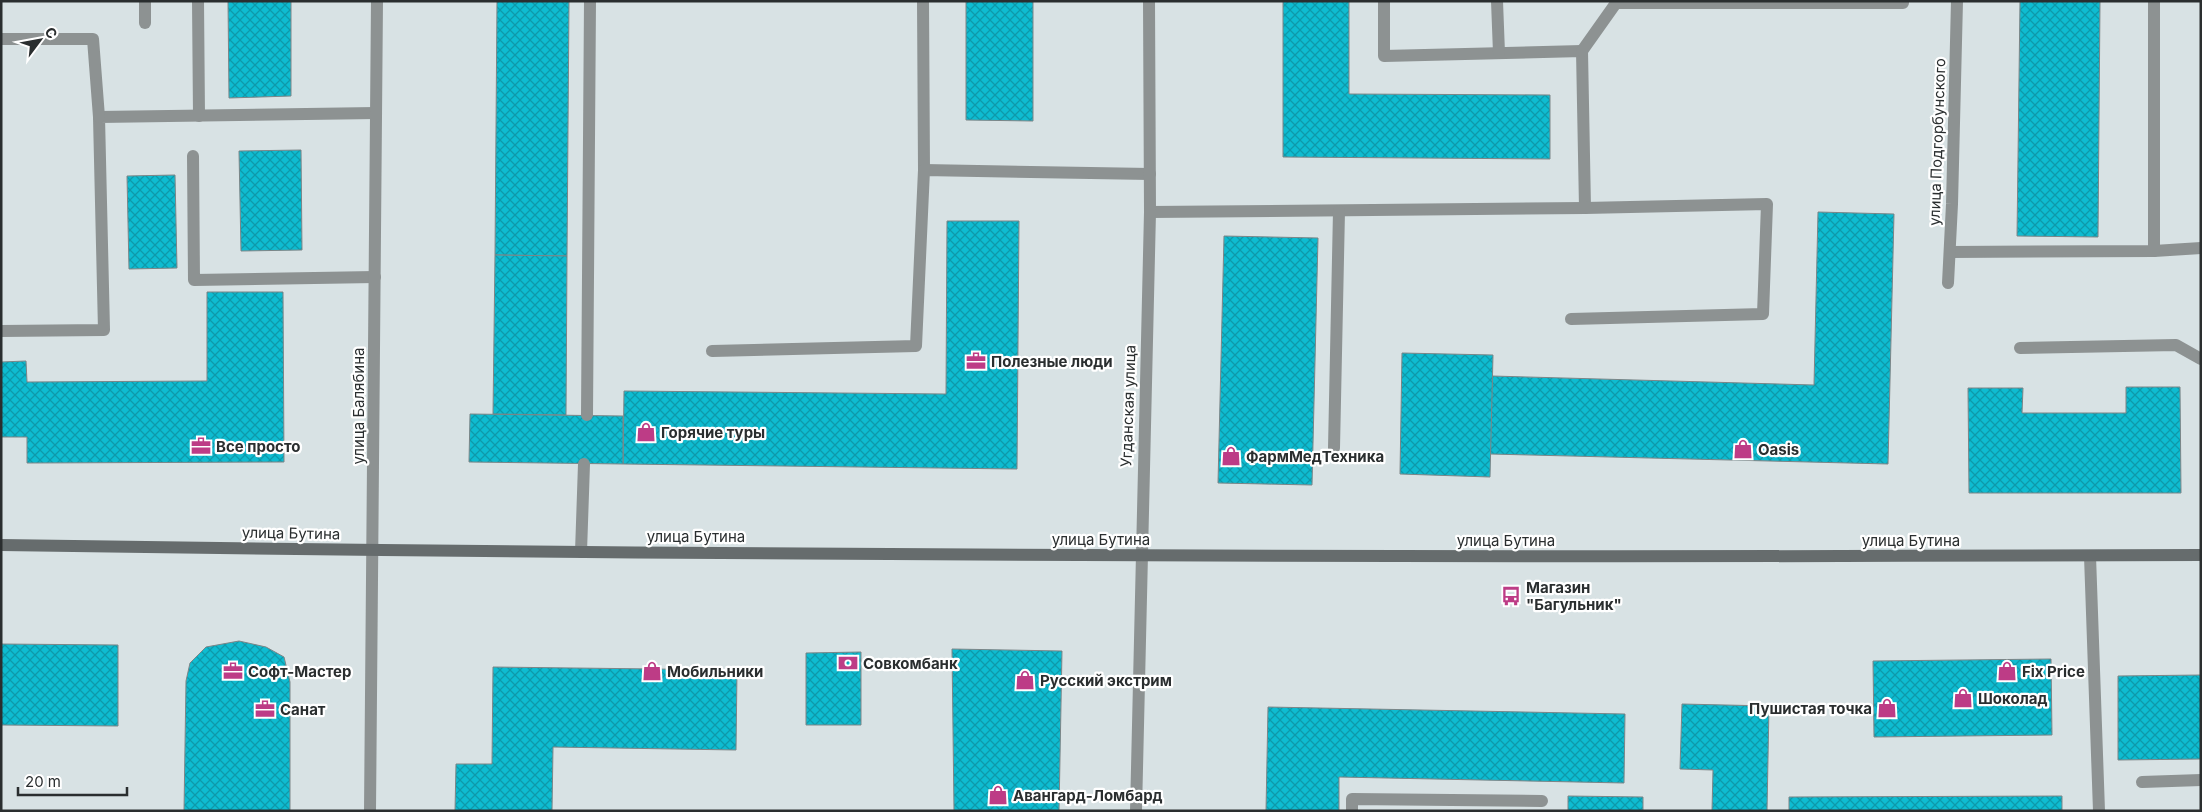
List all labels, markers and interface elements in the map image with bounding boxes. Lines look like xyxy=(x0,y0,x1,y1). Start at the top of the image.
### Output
north arrow xyxy=(15,15,65,65)
text: С xyxy=(41,24,61,42)
street label: улица Подгорбунского xyxy=(1925,58,1949,226)
street label: Угданская улица xyxy=(1116,345,1140,467)
street label: улица Балябина xyxy=(349,348,368,464)
office icon: Полезные люди xyxy=(965,350,987,372)
place label: Полезные люди xyxy=(991,352,1113,371)
shop icon: Горячие туры xyxy=(635,421,657,443)
place label: Горячие туры xyxy=(661,423,765,442)
office icon: Все просто xyxy=(190,435,212,457)
place label: Все просто xyxy=(216,437,300,456)
shop icon: Oasis xyxy=(1732,438,1754,460)
place label: Oasis xyxy=(1758,440,1799,459)
shop icon: ФармМедТехника xyxy=(1220,445,1242,467)
place label: ФармМедТехника xyxy=(1246,447,1384,466)
street label: улица Бутина xyxy=(242,523,340,543)
street label: улица Бутина xyxy=(647,527,745,546)
street label: улица Бутина xyxy=(1052,530,1150,549)
street label: улица Бутина xyxy=(1457,531,1555,550)
street label: улица Бутина xyxy=(1862,531,1960,550)
place label: Магазин "Багульник" xyxy=(1526,578,1622,614)
bus stop icon: Магазин "Багульник" xyxy=(1500,585,1522,607)
bank icon: Совкомбанк xyxy=(837,652,859,674)
place label: Совкомбанк xyxy=(863,654,958,673)
office icon: Софт-Мастер xyxy=(222,660,244,682)
shop icon: Мобильники xyxy=(641,660,663,682)
shop icon: Fix Price xyxy=(1996,660,2018,682)
place label: Софт-Мастер xyxy=(248,662,351,681)
place label: Мобильники xyxy=(667,662,763,681)
place label: Fix Price xyxy=(2022,662,2085,681)
shop icon: Русский экстрим xyxy=(1014,669,1036,691)
place label: Русский экстрим xyxy=(1040,671,1172,690)
shop icon: Шоколад xyxy=(1952,687,1974,709)
place label: Шоколад xyxy=(1978,689,2047,708)
shop icon: Пушистая точка xyxy=(1876,697,1898,719)
office icon: Санат xyxy=(254,698,276,720)
place label: Пушистая точка xyxy=(1749,699,1872,718)
place label: Санат xyxy=(280,700,326,719)
scale bar xyxy=(18,764,126,796)
text: 20 m xyxy=(25,772,61,791)
shop icon: Авангард-Ломбард xyxy=(987,784,1009,806)
place label: Авангард-Ломбард xyxy=(1013,786,1163,805)

